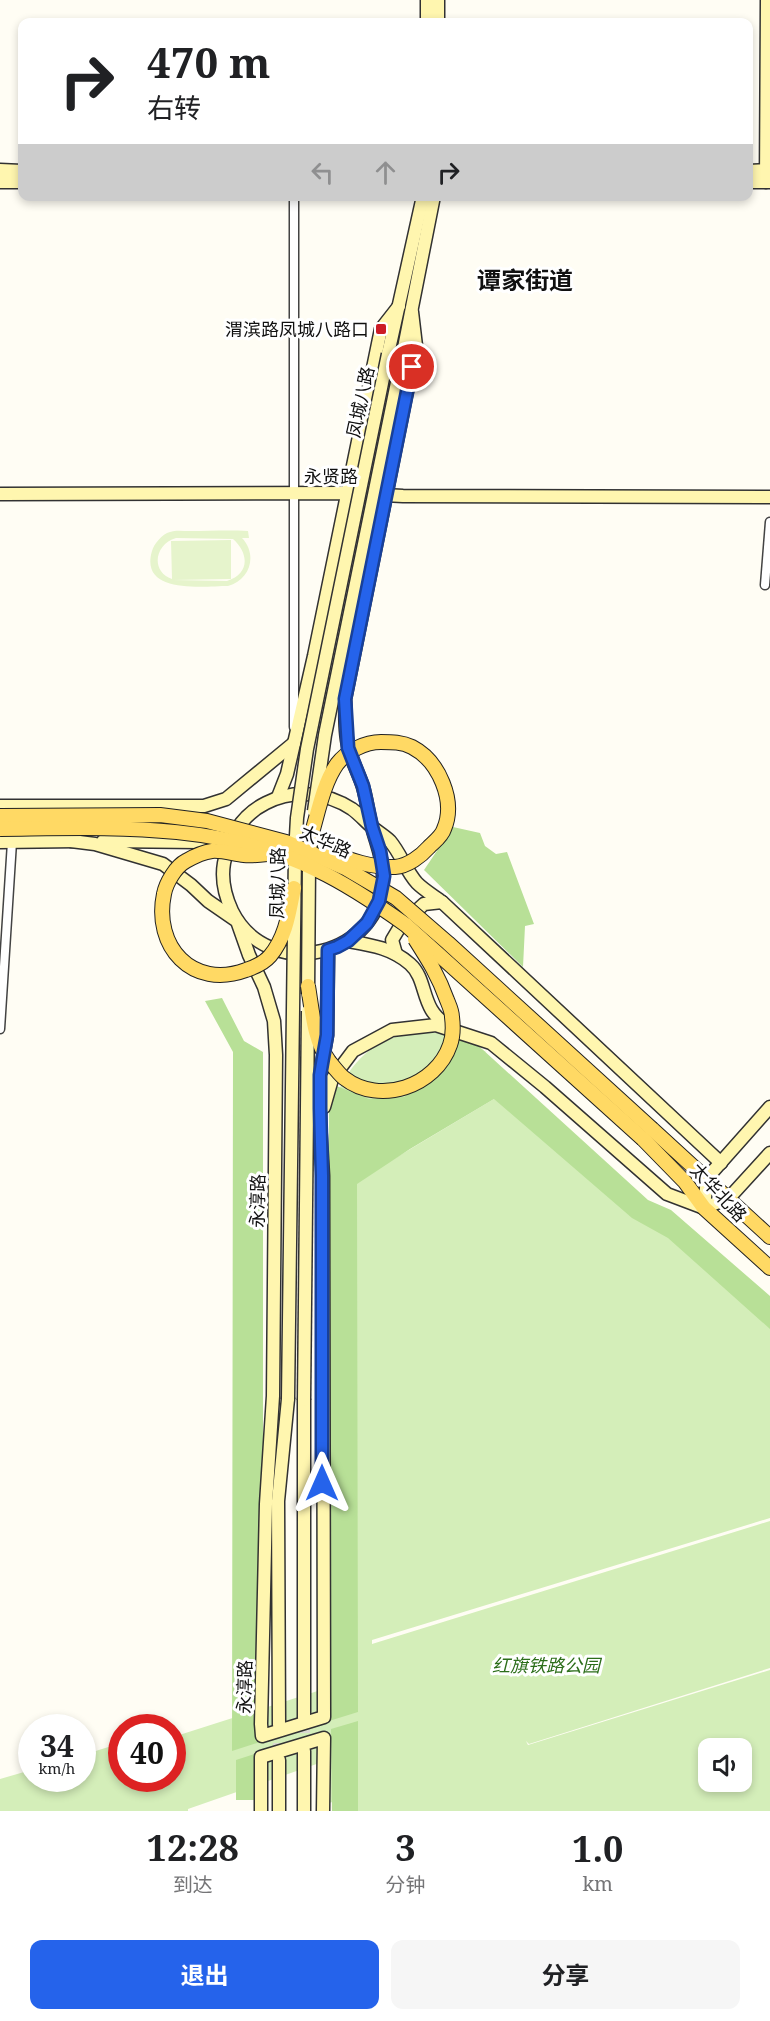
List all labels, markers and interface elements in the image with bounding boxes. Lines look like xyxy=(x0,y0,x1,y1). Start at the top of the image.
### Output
text: 470 m xyxy=(147,33,271,90)
icon: right xyxy=(48,42,126,120)
text: 右转 xyxy=(147,89,201,126)
icon: left xyxy=(306,156,339,189)
icon: ahead xyxy=(369,156,402,189)
icon: right xyxy=(432,156,465,189)
district label: 谭家街道 xyxy=(477,263,573,296)
place label: 渭滨路凤城八路口 xyxy=(225,317,369,341)
marker: 渭滨路凤城八路口 xyxy=(374,322,388,336)
pin xyxy=(386,341,437,392)
icon: arrive xyxy=(395,350,428,383)
street label: 凤城八路 xyxy=(341,364,379,440)
street label: 永贤路 xyxy=(304,464,358,488)
street label: 太华路 xyxy=(296,819,356,863)
street label: 凤城八路 xyxy=(264,847,290,919)
street label: 太华北路 xyxy=(686,1157,752,1227)
street label: 永淳路 xyxy=(245,1174,269,1228)
position arrow xyxy=(290,1451,354,1515)
park label: 红旗铁路公园 xyxy=(492,1653,603,1677)
street label: 永淳路 xyxy=(232,1660,256,1714)
speed limit sign: 40 xyxy=(108,1714,186,1792)
text: 34 xyxy=(40,1725,74,1766)
map controls xyxy=(698,1738,752,1792)
button: sound xyxy=(698,1738,752,1792)
text: km/h xyxy=(39,1758,75,1778)
text: 12:28 xyxy=(147,1823,239,1872)
text: 3 xyxy=(395,1823,416,1872)
text: 1.0 xyxy=(572,1824,623,1873)
text: km xyxy=(582,1870,613,1897)
text: 到达 xyxy=(173,1871,213,1898)
text: 分钟 xyxy=(386,1871,426,1898)
button: 退出 xyxy=(30,1940,379,2009)
button: 分享 xyxy=(391,1940,740,2009)

